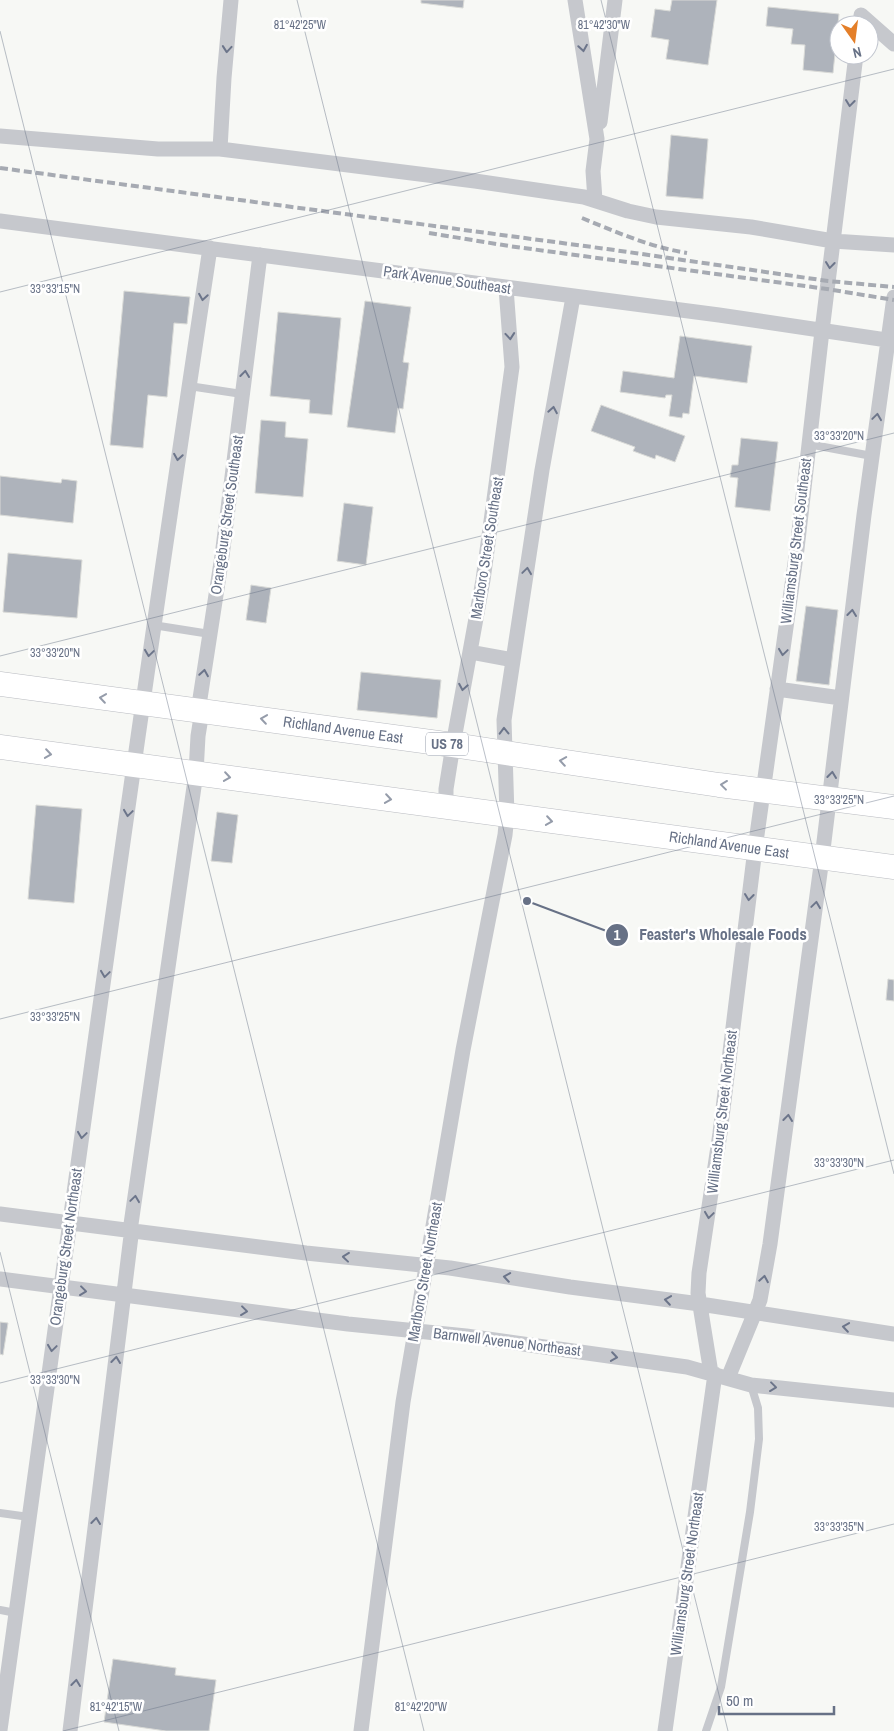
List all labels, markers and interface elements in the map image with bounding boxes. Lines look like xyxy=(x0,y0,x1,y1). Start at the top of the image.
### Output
north arrow xyxy=(829,15,879,65)
text: 81°42'25"W xyxy=(274,17,327,33)
text: 81°42'30"W xyxy=(578,17,631,33)
text: N xyxy=(851,43,863,62)
one-way arrow xyxy=(577,44,587,52)
one-way arrow xyxy=(222,45,233,53)
one-way arrow xyxy=(845,100,856,108)
street label: Park Avenue Southeast xyxy=(382,260,513,299)
one-way arrow xyxy=(825,261,836,269)
text: 33°33'15"N xyxy=(30,281,80,297)
one-way arrow xyxy=(198,292,208,301)
one-way arrow xyxy=(504,333,515,341)
one-way arrow xyxy=(239,370,250,378)
one-way arrow xyxy=(548,406,558,415)
one-way arrow xyxy=(872,413,882,422)
text: 33°33'20"N xyxy=(814,428,864,444)
street label: Orangeburg Street Southeast xyxy=(205,433,248,596)
one-way arrow xyxy=(173,454,184,462)
street label: Williamsburg Street Southeast xyxy=(775,456,816,625)
street label: Marlboro Street Southeast xyxy=(465,475,508,620)
one-way arrow xyxy=(522,567,532,575)
one-way arrow xyxy=(846,609,857,617)
text: 33°33'20"N xyxy=(30,645,80,661)
one-way arrow xyxy=(778,647,788,656)
one-way arrow xyxy=(145,648,155,657)
one-way arrow xyxy=(198,669,208,678)
one-way arrow xyxy=(459,683,469,692)
one-way arrow xyxy=(99,693,107,703)
street label: Richland Avenue East xyxy=(282,711,405,748)
one-way arrow xyxy=(260,714,268,725)
one-way arrow xyxy=(499,727,509,735)
road number: US 78 xyxy=(426,732,468,756)
one-way arrow xyxy=(44,748,53,758)
one-way arrow xyxy=(559,757,568,767)
one-way arrow xyxy=(826,770,836,779)
one-way arrow xyxy=(222,772,231,782)
one-way arrow xyxy=(720,780,728,791)
text: 33°33'25"N xyxy=(814,792,864,808)
one-way arrow xyxy=(384,793,392,804)
one-way arrow xyxy=(123,809,133,818)
one-way arrow xyxy=(545,815,553,826)
street label: Richland Avenue East xyxy=(668,826,791,863)
one-way arrow xyxy=(744,894,755,902)
one-way arrow xyxy=(810,901,820,909)
callout: Feaster's Wholesale Foods xyxy=(604,919,817,950)
text: Feaster's Wholesale Foods xyxy=(639,923,807,945)
text: 1 xyxy=(614,924,621,945)
one-way arrow xyxy=(100,970,110,979)
text: 33°33'25"N xyxy=(30,1009,80,1025)
street label: Williamsburg Street Northeast xyxy=(701,1028,742,1195)
one-way arrow xyxy=(782,1114,792,1123)
one-way arrow xyxy=(77,1131,87,1139)
text: 33°33'30"N xyxy=(814,1155,864,1171)
street label: Orangeburg Street Northeast xyxy=(44,1166,87,1327)
one-way arrow xyxy=(129,1195,140,1203)
street label: Marlboro Street Northeast xyxy=(402,1200,447,1343)
one-way arrow xyxy=(704,1210,714,1219)
one-way arrow xyxy=(341,1252,349,1263)
one-way arrow xyxy=(503,1272,511,1283)
one-way arrow xyxy=(758,1275,768,1283)
one-way arrow xyxy=(79,1285,87,1295)
one-way arrow xyxy=(663,1295,672,1305)
one-way arrow xyxy=(241,1305,249,1316)
street label: Barnwell Avenue Northeast xyxy=(432,1322,582,1361)
one-way arrow xyxy=(841,1322,849,1333)
one-way arrow xyxy=(47,1344,58,1352)
one-way arrow xyxy=(610,1351,618,1361)
one-way arrow xyxy=(110,1356,121,1364)
text: 33°33'30"N xyxy=(30,1372,80,1388)
one-way arrow xyxy=(769,1381,777,1392)
street label: Williamsburg Street Northeast xyxy=(665,1490,708,1657)
one-way arrow xyxy=(90,1517,101,1525)
text: 33°33'35"N xyxy=(814,1519,864,1535)
one-way arrow xyxy=(70,1678,81,1686)
scale bar xyxy=(719,1684,834,1716)
text: 50 m xyxy=(726,1690,753,1711)
text: 81°42'15"W xyxy=(90,1699,143,1715)
text: 81°42'20"W xyxy=(395,1699,448,1715)

